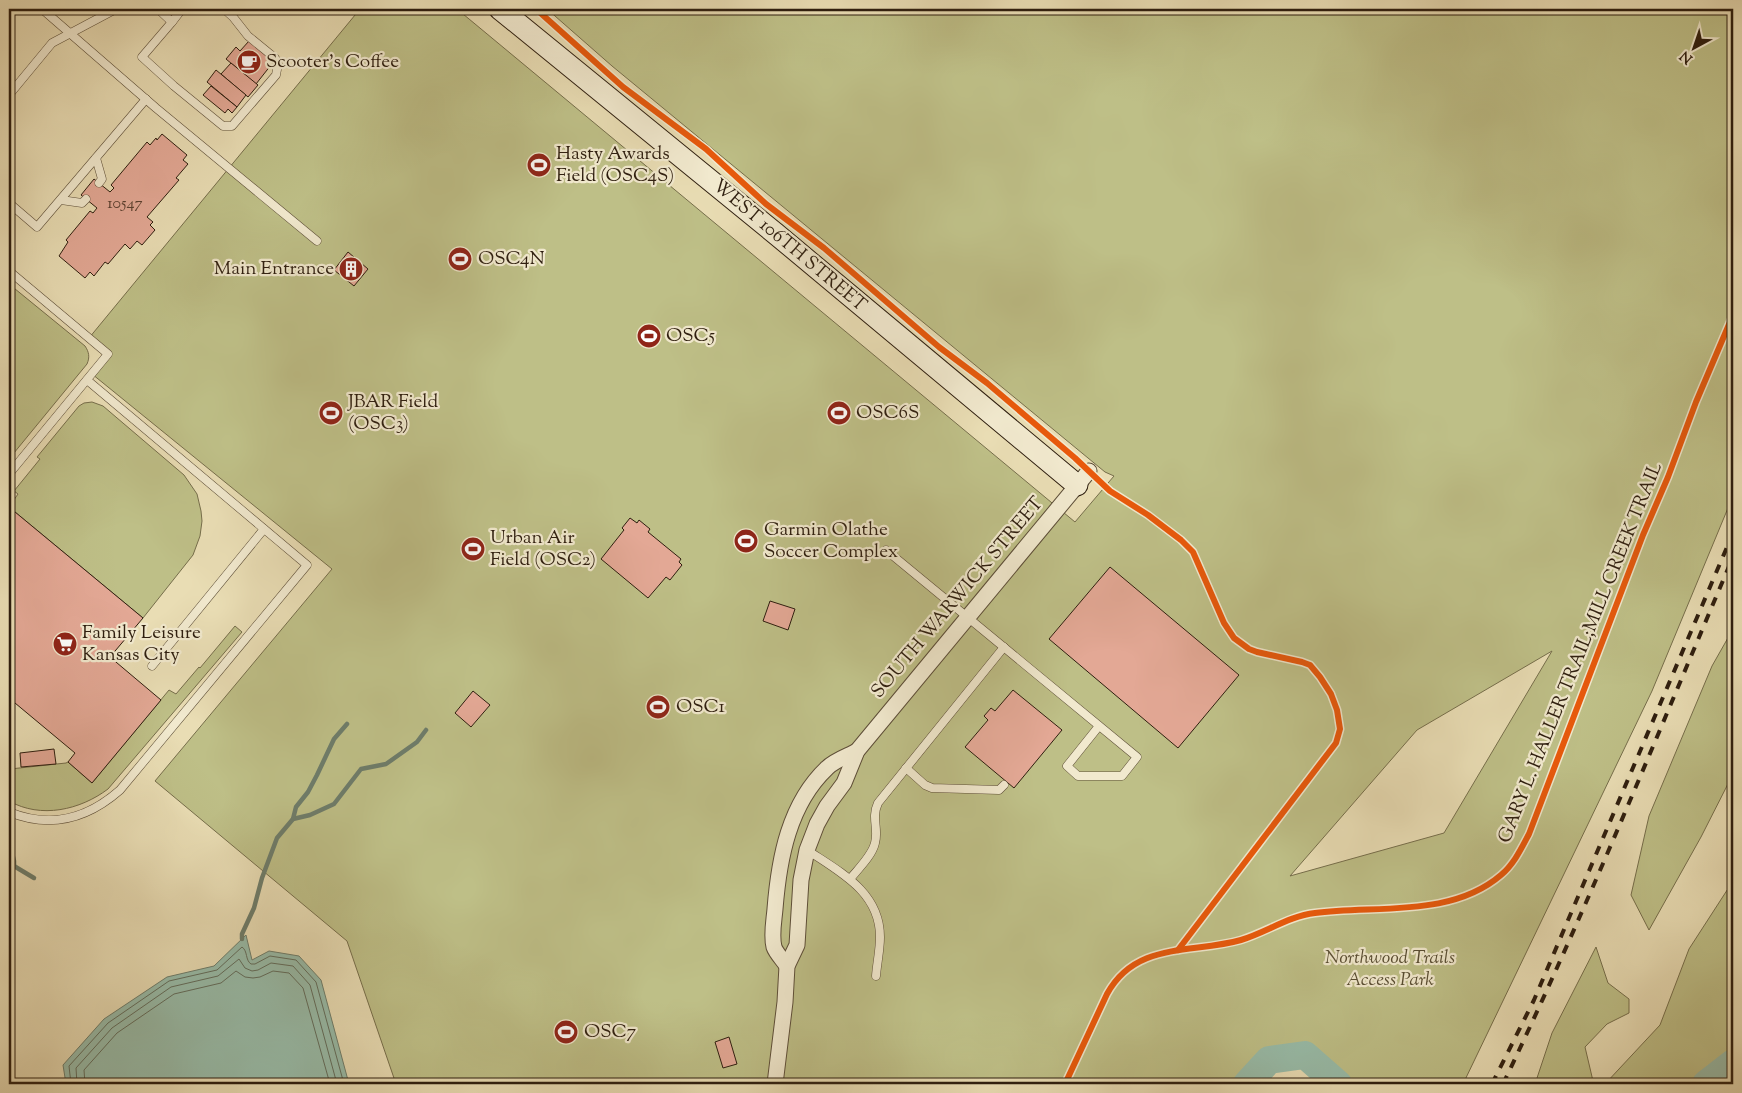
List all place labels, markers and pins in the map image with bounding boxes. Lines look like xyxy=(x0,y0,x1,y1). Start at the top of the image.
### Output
cafe icon: Scooter's Coffee xyxy=(236,49,262,75)
place label: Scooter's Coffee xyxy=(266,49,399,76)
place label: Hasty Awards Field (OSC4S) xyxy=(556,141,674,190)
sports icon: Hasty Awards Field (OSC4S) xyxy=(526,152,552,178)
sports icon: OSC4N xyxy=(447,246,473,272)
place label: OSC4N xyxy=(478,246,545,273)
place label: Main Entrance xyxy=(214,256,334,283)
building icon: Main Entrance xyxy=(338,256,364,282)
sports icon: OSC5 xyxy=(636,323,662,349)
place label: OSC5 xyxy=(666,323,716,350)
place label: JBAR Field (OSC3) xyxy=(347,389,438,438)
sports icon: JBAR Field (OSC3) xyxy=(318,400,344,426)
sports icon: OSC6S xyxy=(826,400,852,426)
place label: OSC6S xyxy=(856,400,919,427)
place label: Garmin Olathe Soccer Complex xyxy=(764,517,898,566)
place label: Urban Air Field (OSC2) xyxy=(490,525,596,574)
sports icon: Garmin Olathe Soccer Complex xyxy=(733,528,759,554)
sports icon: Urban Air Field (OSC2) xyxy=(460,536,486,562)
place label: Family Leisure Kansas City xyxy=(82,620,201,669)
supermarket icon: Family Leisure Kansas City xyxy=(52,631,78,657)
sports icon: OSC1 xyxy=(645,694,671,720)
place label: OSC1 xyxy=(676,694,726,721)
sports icon: OSC7 xyxy=(553,1019,579,1045)
place label: OSC7 xyxy=(584,1019,637,1046)

